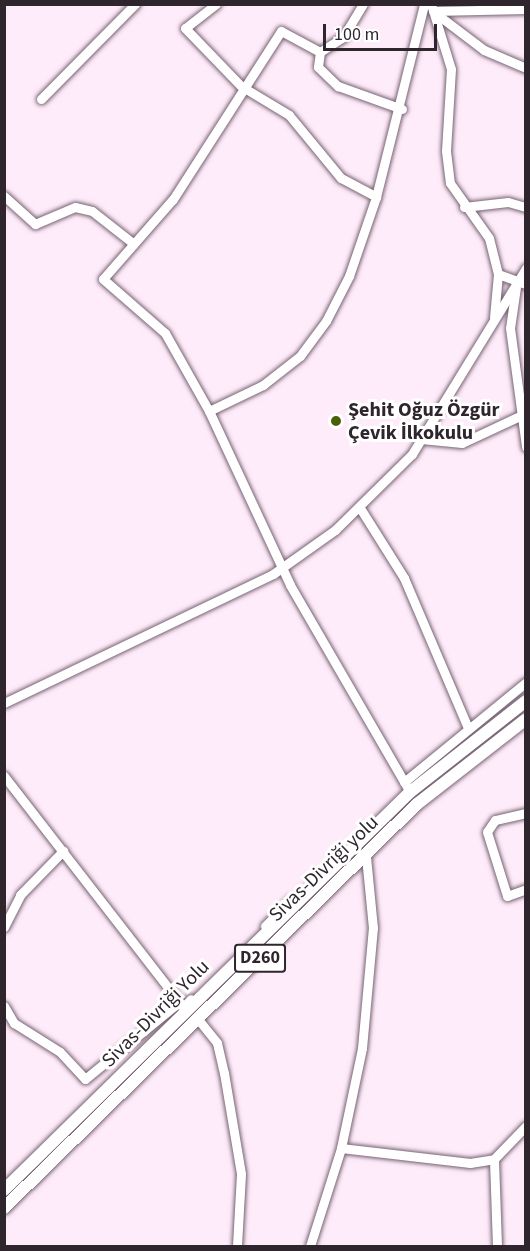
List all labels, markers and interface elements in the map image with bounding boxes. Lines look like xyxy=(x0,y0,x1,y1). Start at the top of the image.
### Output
scale bar xyxy=(326,12,440,50)
text: 100 m xyxy=(334,22,379,47)
place label: Şehit Oğuz Özgür Çevik İlkokulu xyxy=(348,398,500,445)
marker: Şehit Oğuz Özgür Çevik İlkokulu xyxy=(329,414,343,428)
street label: Sivas-Divriği yolu xyxy=(264,811,384,927)
road number: D260 xyxy=(233,943,287,973)
street label: Sivas-Divriği Yolu xyxy=(97,955,215,1073)

